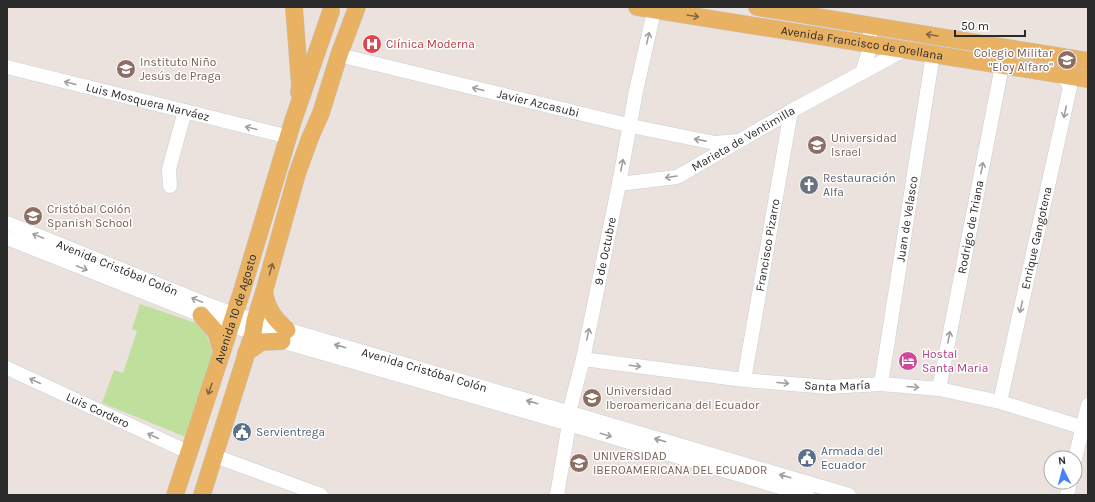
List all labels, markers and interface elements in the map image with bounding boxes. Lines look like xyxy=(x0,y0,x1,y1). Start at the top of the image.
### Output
one-way arrow xyxy=(686,12,699,20)
scale bar xyxy=(955,12,1025,38)
text: 50 m xyxy=(961,19,989,33)
street label: Avenida Francisco de Orellana xyxy=(780,23,944,63)
one-way arrow xyxy=(926,31,939,39)
one-way arrow xyxy=(644,32,652,45)
hospital icon: Clínica Moderna xyxy=(361,33,383,55)
place label: Clínica Moderna xyxy=(386,37,475,51)
place label: Colegio Militar "Eloy Alfaro" xyxy=(974,46,1054,74)
school or university icon: Colegio Militar "Eloy Alfaro" xyxy=(1056,49,1078,71)
place label: Instituto Niño Jesús de Praga xyxy=(140,55,221,83)
school or university icon: Instituto Niño Jesús de Praga xyxy=(115,58,137,80)
one-way arrow xyxy=(64,78,77,86)
street label: Luis Mosquera Narváez xyxy=(85,80,211,124)
one-way arrow xyxy=(471,84,484,92)
street label: Javier Azcasubi xyxy=(496,87,581,120)
street label: Marieta de Ventimilla xyxy=(689,103,797,174)
one-way arrow xyxy=(1061,105,1069,118)
one-way arrow xyxy=(245,124,258,131)
place label: Universidad Israel xyxy=(831,131,897,159)
school or university icon: Universidad Israel xyxy=(806,134,828,156)
one-way arrow xyxy=(694,135,707,143)
one-way arrow xyxy=(618,159,626,172)
one-way arrow xyxy=(978,162,986,175)
place label: Restauración Alfa xyxy=(823,171,896,199)
one-way arrow xyxy=(665,173,678,181)
church icon: Restauración Alfa xyxy=(798,174,820,196)
street label: Juan de Velasco xyxy=(893,175,921,263)
street label: Rodrigo de Triana xyxy=(955,179,987,275)
street label: Enrique Gangotena xyxy=(1018,185,1055,291)
street label: Francisco Pizarro xyxy=(753,198,783,293)
place label: Cristóbal Colón Spanish School xyxy=(47,202,132,230)
school or university icon: Cristóbal Colón Spanish School xyxy=(22,205,44,227)
street label: 9 de Octubre xyxy=(591,216,619,286)
one-way arrow xyxy=(32,231,44,239)
street label: Avenida Cristóbal Colón xyxy=(54,237,180,299)
street label: Avenida 10 de Agosto xyxy=(212,252,260,365)
one-way arrow xyxy=(268,263,275,276)
one-way arrow xyxy=(76,264,88,272)
one-way arrow xyxy=(192,296,204,304)
one-way arrow xyxy=(1017,300,1024,313)
one-way arrow xyxy=(584,328,592,341)
one-way arrow xyxy=(946,331,954,344)
one-way arrow xyxy=(333,342,346,349)
street label: Avenida Cristóbal Colón xyxy=(360,345,489,395)
place label: Hostal Santa Maria xyxy=(922,347,988,375)
hotel icon: Hostal Santa Maria xyxy=(897,350,919,372)
one-way arrow xyxy=(628,362,641,370)
one-way arrow xyxy=(29,377,41,384)
street label: Santa María xyxy=(804,378,871,394)
one-way arrow xyxy=(776,379,789,387)
one-way arrow xyxy=(206,383,213,396)
one-way arrow xyxy=(906,383,919,390)
place label: Universidad Iberoamericana del Ecuador xyxy=(606,384,760,412)
school or university icon: Universidad Iberoamericana del Ecuador xyxy=(581,387,603,409)
street label: Luis Cordero xyxy=(64,389,132,431)
one-way arrow xyxy=(525,398,538,405)
public building icon: Servientrega xyxy=(231,421,253,443)
place label: Servientrega xyxy=(256,425,325,439)
one-way arrow xyxy=(147,432,159,439)
one-way arrow xyxy=(599,432,612,439)
one-way arrow xyxy=(654,435,667,443)
place label: Armada del Ecuador xyxy=(821,444,883,472)
public building icon: Armada del Ecuador xyxy=(796,447,818,469)
place label: UNIVERSIDAD IBEROAMERICANA DEL ECUADOR xyxy=(593,449,767,477)
north arrow xyxy=(1043,450,1083,490)
school or university icon: UNIVERSIDAD IBEROAMERICANA DEL ECUADOR xyxy=(568,452,590,474)
text: N xyxy=(1057,454,1067,467)
one-way arrow xyxy=(779,472,792,479)

